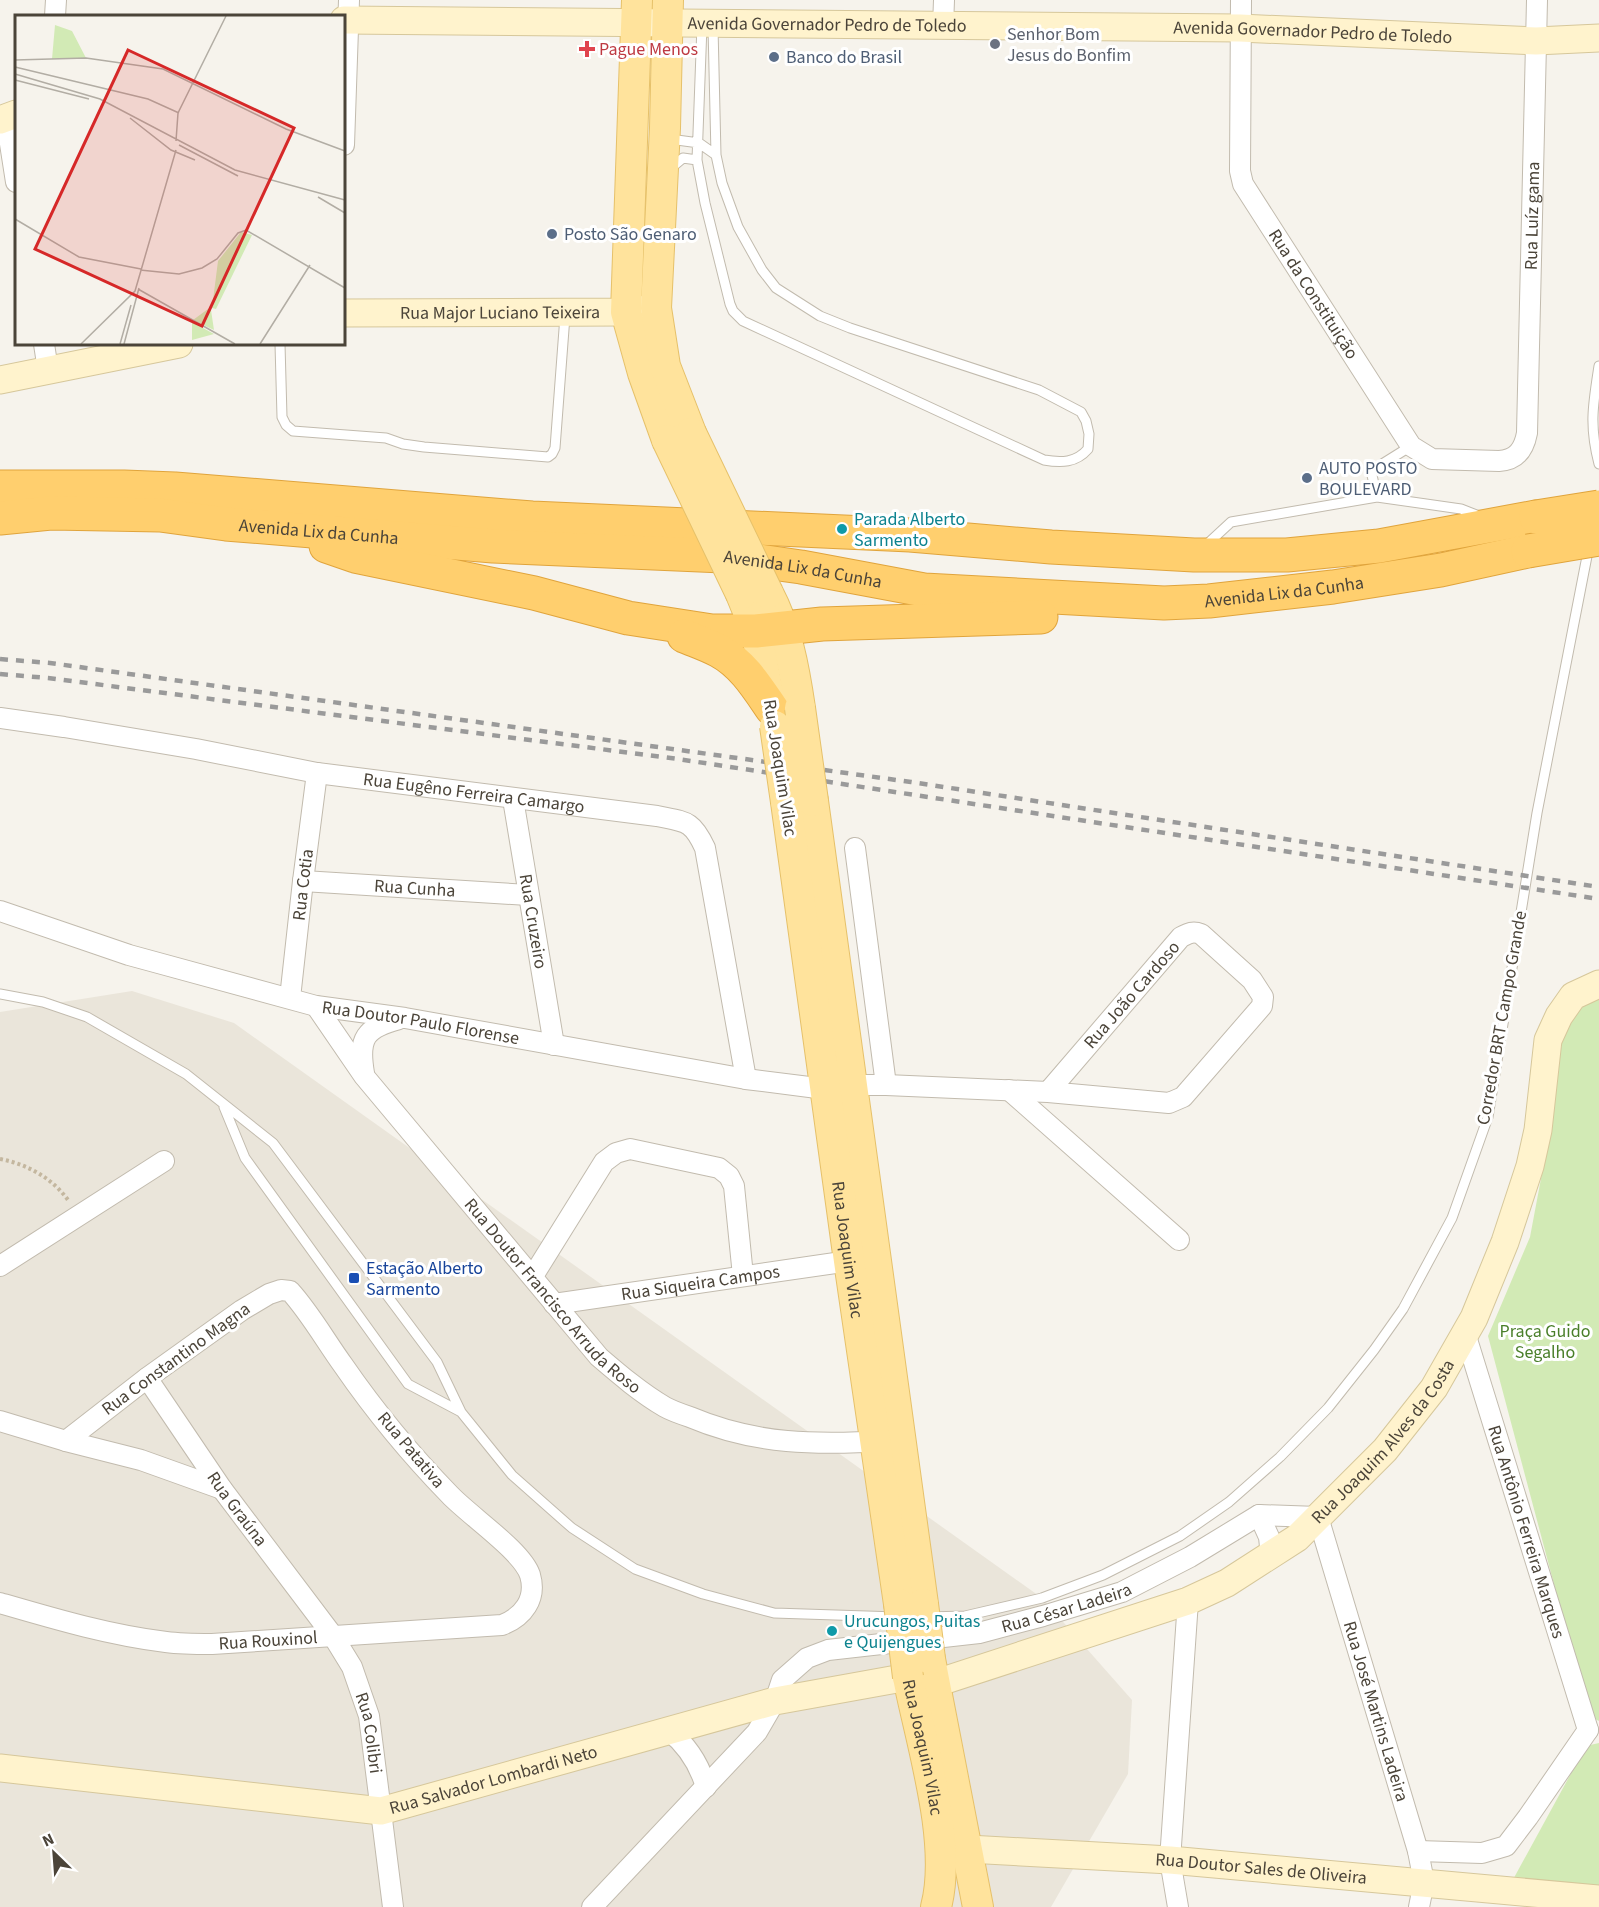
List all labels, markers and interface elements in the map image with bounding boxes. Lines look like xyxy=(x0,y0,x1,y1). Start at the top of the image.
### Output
street label: Avenida Governador Pedro de Toledo xyxy=(687,11,967,38)
inset map xyxy=(15,15,345,345)
street label: Avenida Governador Pedro de Toledo xyxy=(1173,15,1453,50)
place label: Senhor Bom Jesus do Bonfim xyxy=(1007,22,1131,68)
place label: Pague Menos xyxy=(599,37,698,62)
marker: Senhor Bom Jesus do Bonfim xyxy=(988,37,1002,51)
marker: Pague Menos xyxy=(580,42,594,56)
place label: Banco do Brasil xyxy=(786,45,902,70)
marker: Banco do Brasil xyxy=(767,50,781,64)
street label: Rua Luíz gama xyxy=(1518,161,1546,270)
place label: Posto São Genaro xyxy=(564,222,697,247)
street label: Rua da Constituição xyxy=(1262,224,1365,364)
marker: Posto São Genaro xyxy=(545,227,559,241)
street label: Rua Major Luciano Teixeira xyxy=(400,300,600,325)
place label: AUTO POSTO BOULEVARD xyxy=(1319,456,1418,502)
marker: AUTO POSTO BOULEVARD xyxy=(1300,471,1314,485)
place label: Parada Alberto Sarmento xyxy=(854,507,965,553)
street label: Avenida Lix da Cunha xyxy=(238,513,400,551)
marker: Parada Alberto Sarmento xyxy=(835,522,849,536)
street label: Avenida Lix da Cunha xyxy=(722,544,884,594)
street label: Avenida Lix da Cunha xyxy=(1203,570,1366,614)
street label: Rua Joaquim Vilac xyxy=(757,698,803,838)
street label: Rua Eugêno Ferreira Camargo xyxy=(362,766,586,819)
street label: Rua Cotia xyxy=(286,847,320,922)
street label: Rua Cruzeiro xyxy=(513,872,554,971)
street label: Rua Cunha xyxy=(373,873,456,903)
street label: Corredor BRT Campo Grande xyxy=(1471,909,1533,1127)
street label: Rua João Cardoso xyxy=(1078,936,1186,1054)
street label: Rua Doutor Paulo Florense xyxy=(320,994,521,1051)
street label: Rua Joaquim Vilac xyxy=(826,1180,870,1320)
street label: Rua Doutor Francisco Arruda Roso xyxy=(459,1193,646,1400)
place label: Estação Alberto Sarmento xyxy=(366,1256,483,1302)
street label: Rua Siqueira Campos xyxy=(619,1259,781,1307)
marker: Estação Alberto Sarmento xyxy=(347,1271,361,1285)
street label: Rua Constantino Magna xyxy=(97,1297,255,1421)
park label: Praça Guido Segalho xyxy=(1500,1319,1590,1365)
street label: Rua Joaquim Alves da Costa xyxy=(1306,1355,1460,1529)
street label: Rua Patativa xyxy=(371,1406,451,1494)
street label: Rua Antônio Ferreira Marques xyxy=(1482,1422,1571,1641)
street label: Rua Graúna xyxy=(201,1467,273,1551)
street label: Rua César Ladeira xyxy=(998,1577,1136,1639)
place label: Urucungos, Puitas e Quijengues xyxy=(844,1609,980,1655)
street label: Rua José Martins Ladeira xyxy=(1337,1618,1415,1804)
marker: Urucungos, Puitas e Quijengues xyxy=(825,1624,839,1638)
street label: Rua Rouxinol xyxy=(218,1625,318,1656)
street label: Rua Joaquim Vilac xyxy=(896,1677,949,1817)
street label: Rua Colibri xyxy=(349,1689,389,1775)
street label: Rua Salvador Lombardi Neto xyxy=(386,1739,600,1821)
north arrow xyxy=(24,1823,84,1883)
text: N xyxy=(39,1828,58,1853)
street label: Rua Doutor Sales de Oliveira xyxy=(1155,1847,1368,1890)

